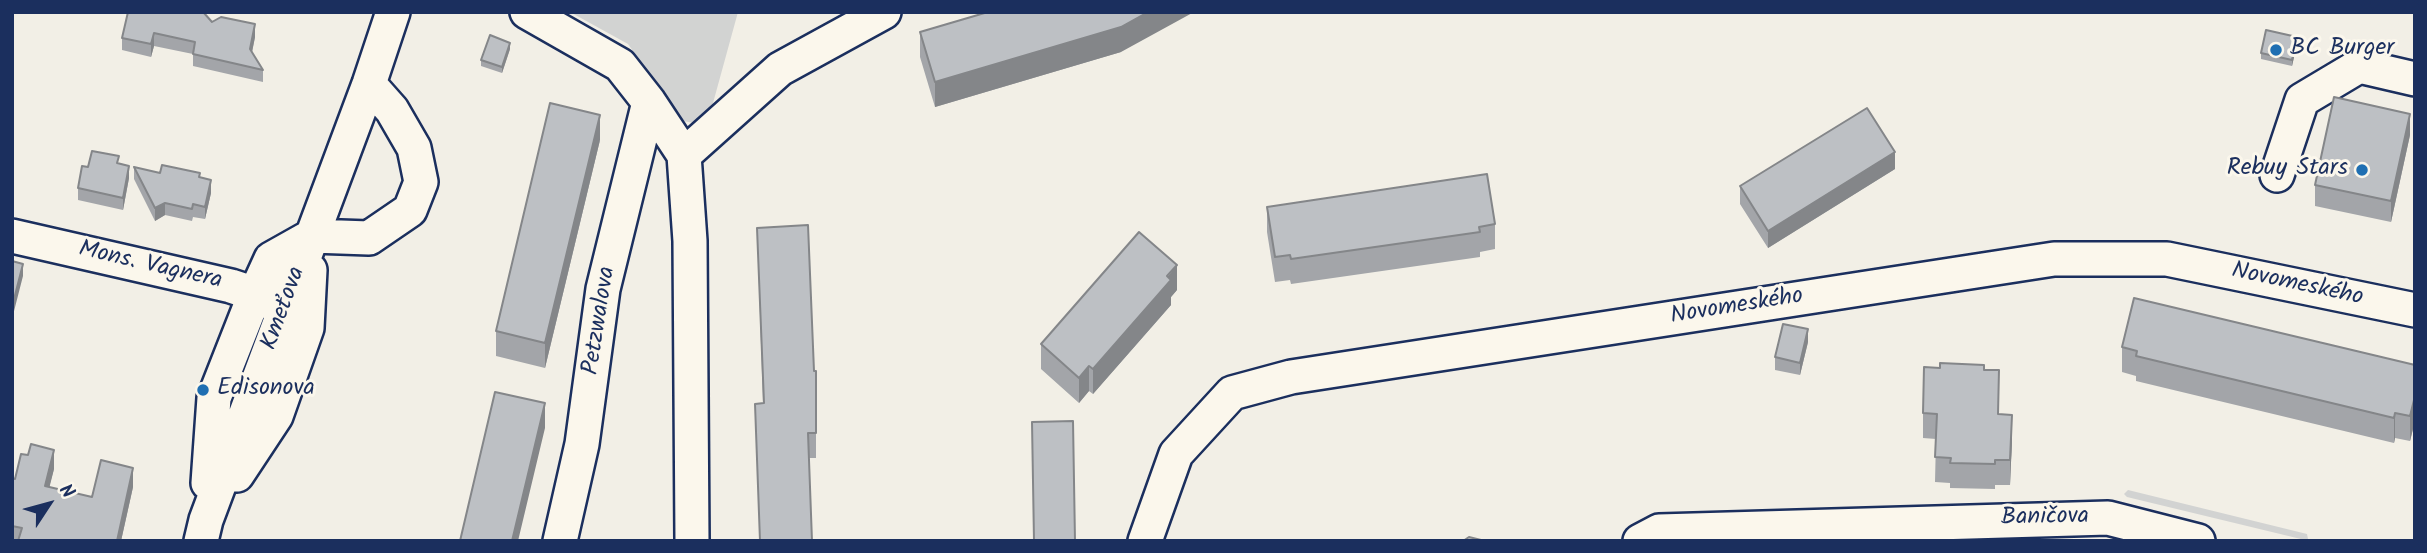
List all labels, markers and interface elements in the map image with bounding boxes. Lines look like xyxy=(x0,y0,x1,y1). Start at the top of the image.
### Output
place label: BC Burger xyxy=(2290,36,2394,64)
marker: BC Burger xyxy=(2268,42,2284,58)
place label: Rebuy Stars xyxy=(2227,156,2348,184)
marker: Rebuy Stars xyxy=(2354,162,2370,178)
street label: Mons. Vagnera xyxy=(75,237,225,297)
street label: Novomeského xyxy=(2229,258,2365,314)
street label: Kmeťova xyxy=(257,263,313,355)
street label: Petzwalova xyxy=(578,265,624,377)
street label: Novomeského xyxy=(1669,283,1805,333)
place label: Edisonova xyxy=(217,376,315,404)
marker: Edisonova xyxy=(195,382,211,398)
north arrow xyxy=(14,469,84,539)
text: N xyxy=(50,478,82,505)
street label: Baničova xyxy=(2001,504,2089,534)

